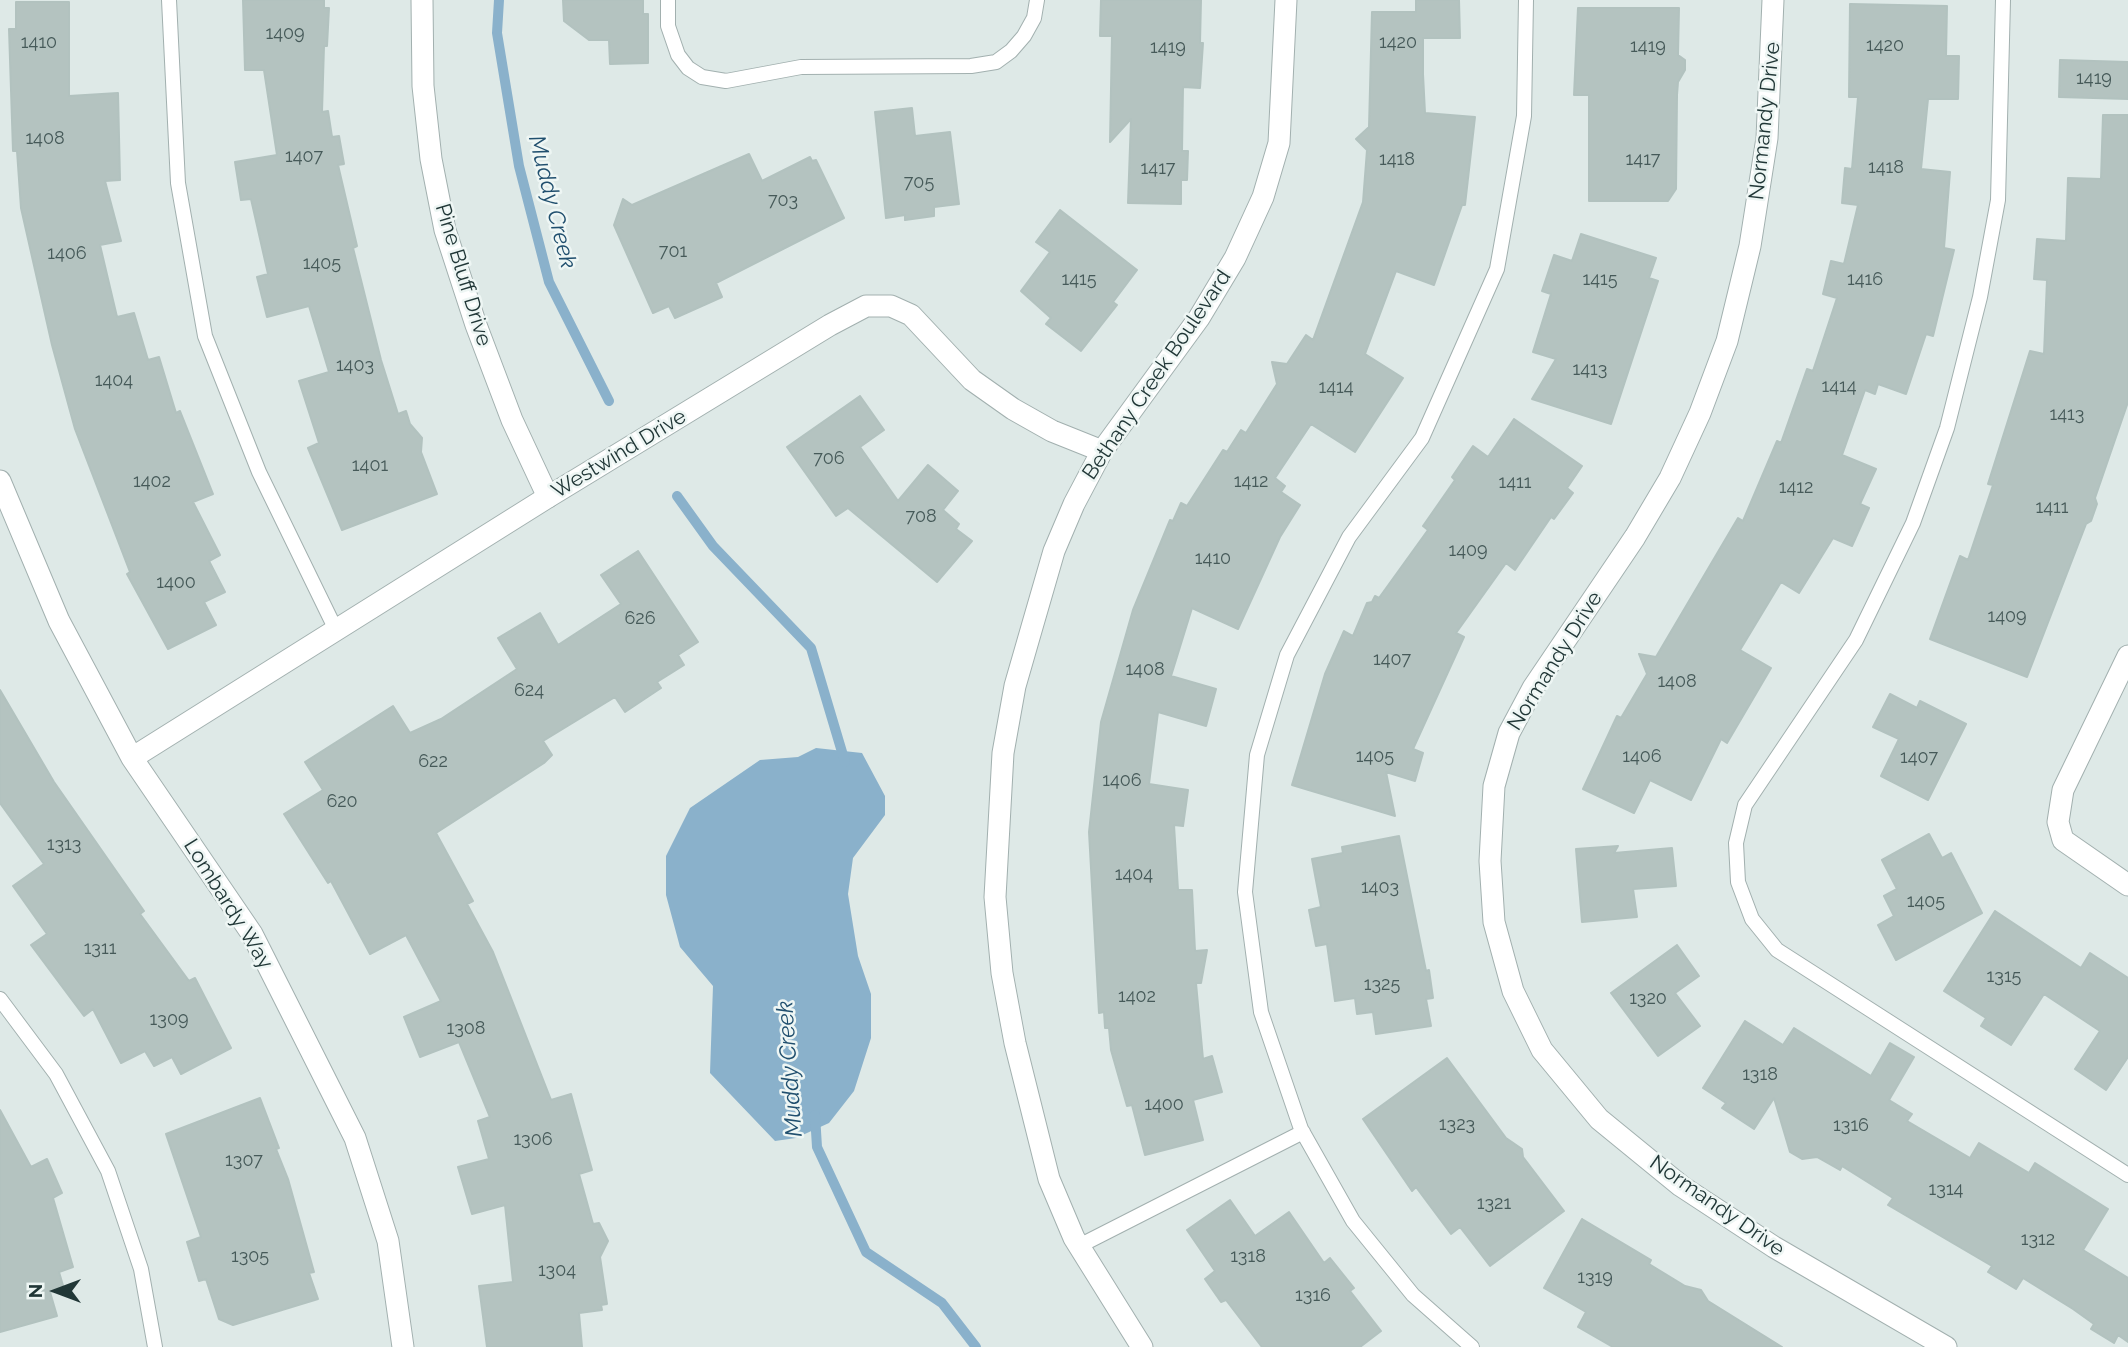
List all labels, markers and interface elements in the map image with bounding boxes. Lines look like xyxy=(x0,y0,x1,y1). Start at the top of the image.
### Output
house number: 1409 xyxy=(265,23,305,45)
house number: 1410 xyxy=(21,32,57,54)
house number: 1420 xyxy=(1379,32,1417,54)
house number: 1420 xyxy=(1866,35,1904,57)
house number: 1419 xyxy=(1630,36,1666,58)
house number: 1419 xyxy=(1150,37,1186,59)
street label: Normandy Drive xyxy=(1744,41,1786,201)
house number: 1419 xyxy=(2076,68,2112,90)
house number: 1408 xyxy=(25,128,65,150)
water label: Muddy Creek xyxy=(522,133,582,271)
house number: 1407 xyxy=(285,146,323,168)
house number: 1418 xyxy=(1379,149,1415,171)
house number: 1417 xyxy=(1626,149,1660,171)
house number: 1418 xyxy=(1868,157,1904,179)
house number: 1417 xyxy=(1141,158,1175,180)
house number: 705 xyxy=(904,172,934,194)
house number: 703 xyxy=(768,190,798,212)
street label: Pine Bluff Drive xyxy=(429,201,497,349)
house number: 701 xyxy=(659,241,687,263)
house number: 1406 xyxy=(47,243,87,265)
house number: 1405 xyxy=(303,253,341,275)
street label: Bethany Creek Boulevard xyxy=(1077,265,1237,485)
house number: 1415 xyxy=(1061,269,1097,291)
house number: 1415 xyxy=(1582,269,1618,291)
house number: 1416 xyxy=(1847,269,1883,291)
house number: 1403 xyxy=(336,355,374,377)
house number: 1413 xyxy=(1573,359,1607,381)
house number: 1404 xyxy=(95,370,133,392)
house number: 1414 xyxy=(1821,376,1857,398)
house number: 1414 xyxy=(1318,377,1354,399)
street label: Westwind Drive xyxy=(547,404,691,504)
house number: 1413 xyxy=(2050,404,2084,426)
house number: 706 xyxy=(813,448,845,470)
house number: 1401 xyxy=(352,455,388,477)
house number: 1402 xyxy=(133,471,171,493)
house number: 1412 xyxy=(1234,471,1268,493)
house number: 1411 xyxy=(1499,472,1531,494)
house number: 1412 xyxy=(1779,477,1813,499)
house number: 1411 xyxy=(2036,497,2068,519)
house number: 708 xyxy=(905,506,937,528)
house number: 1409 xyxy=(1448,540,1488,562)
house number: 1410 xyxy=(1195,548,1231,570)
house number: 1400 xyxy=(156,572,196,594)
street label: Normandy Drive xyxy=(1502,587,1608,735)
house number: 1409 xyxy=(1987,606,2027,628)
house number: 626 xyxy=(624,608,656,630)
house number: 1407 xyxy=(1373,649,1411,671)
house number: 1408 xyxy=(1125,659,1165,681)
house number: 1408 xyxy=(1657,671,1697,693)
house number: 624 xyxy=(514,680,544,702)
house number: 1405 xyxy=(1356,746,1394,768)
house number: 1406 xyxy=(1622,746,1662,768)
house number: 1407 xyxy=(1900,747,1938,769)
house number: 622 xyxy=(418,751,448,773)
house number: 1406 xyxy=(1102,770,1142,792)
house number: 620 xyxy=(326,791,358,813)
house number: 1313 xyxy=(47,834,81,856)
street label: Lombardy Way xyxy=(178,834,278,974)
house number: 1404 xyxy=(1115,864,1153,886)
house number: 1403 xyxy=(1361,877,1399,899)
house number: 1405 xyxy=(1907,891,1945,913)
house number: 1311 xyxy=(84,938,116,960)
house number: 1315 xyxy=(1987,966,2021,988)
house number: 1325 xyxy=(1364,974,1400,996)
house number: 1402 xyxy=(1118,986,1156,1008)
house number: 1320 xyxy=(1629,988,1667,1010)
water label: Muddy Creek xyxy=(771,1000,809,1138)
house number: 1309 xyxy=(150,1009,188,1031)
house number: 1308 xyxy=(446,1018,486,1040)
house number: 1318 xyxy=(1742,1064,1778,1086)
house number: 1400 xyxy=(1144,1094,1184,1116)
house number: 1323 xyxy=(1439,1114,1475,1136)
house number: 1316 xyxy=(1833,1115,1869,1137)
house number: 1306 xyxy=(513,1129,553,1151)
house number: 1307 xyxy=(225,1150,263,1172)
street label: Normandy Drive xyxy=(1645,1150,1789,1262)
house number: 1314 xyxy=(1929,1179,1963,1201)
house number: 1321 xyxy=(1477,1193,1511,1215)
house number: 1312 xyxy=(2021,1229,2055,1251)
house number: 1305 xyxy=(231,1246,269,1268)
house number: 1318 xyxy=(1230,1246,1266,1268)
north arrow xyxy=(21,1256,91,1326)
house number: 1304 xyxy=(538,1260,576,1282)
house number: 1319 xyxy=(1577,1267,1613,1289)
text: N xyxy=(24,1284,46,1298)
house number: 1316 xyxy=(1295,1285,1331,1307)

